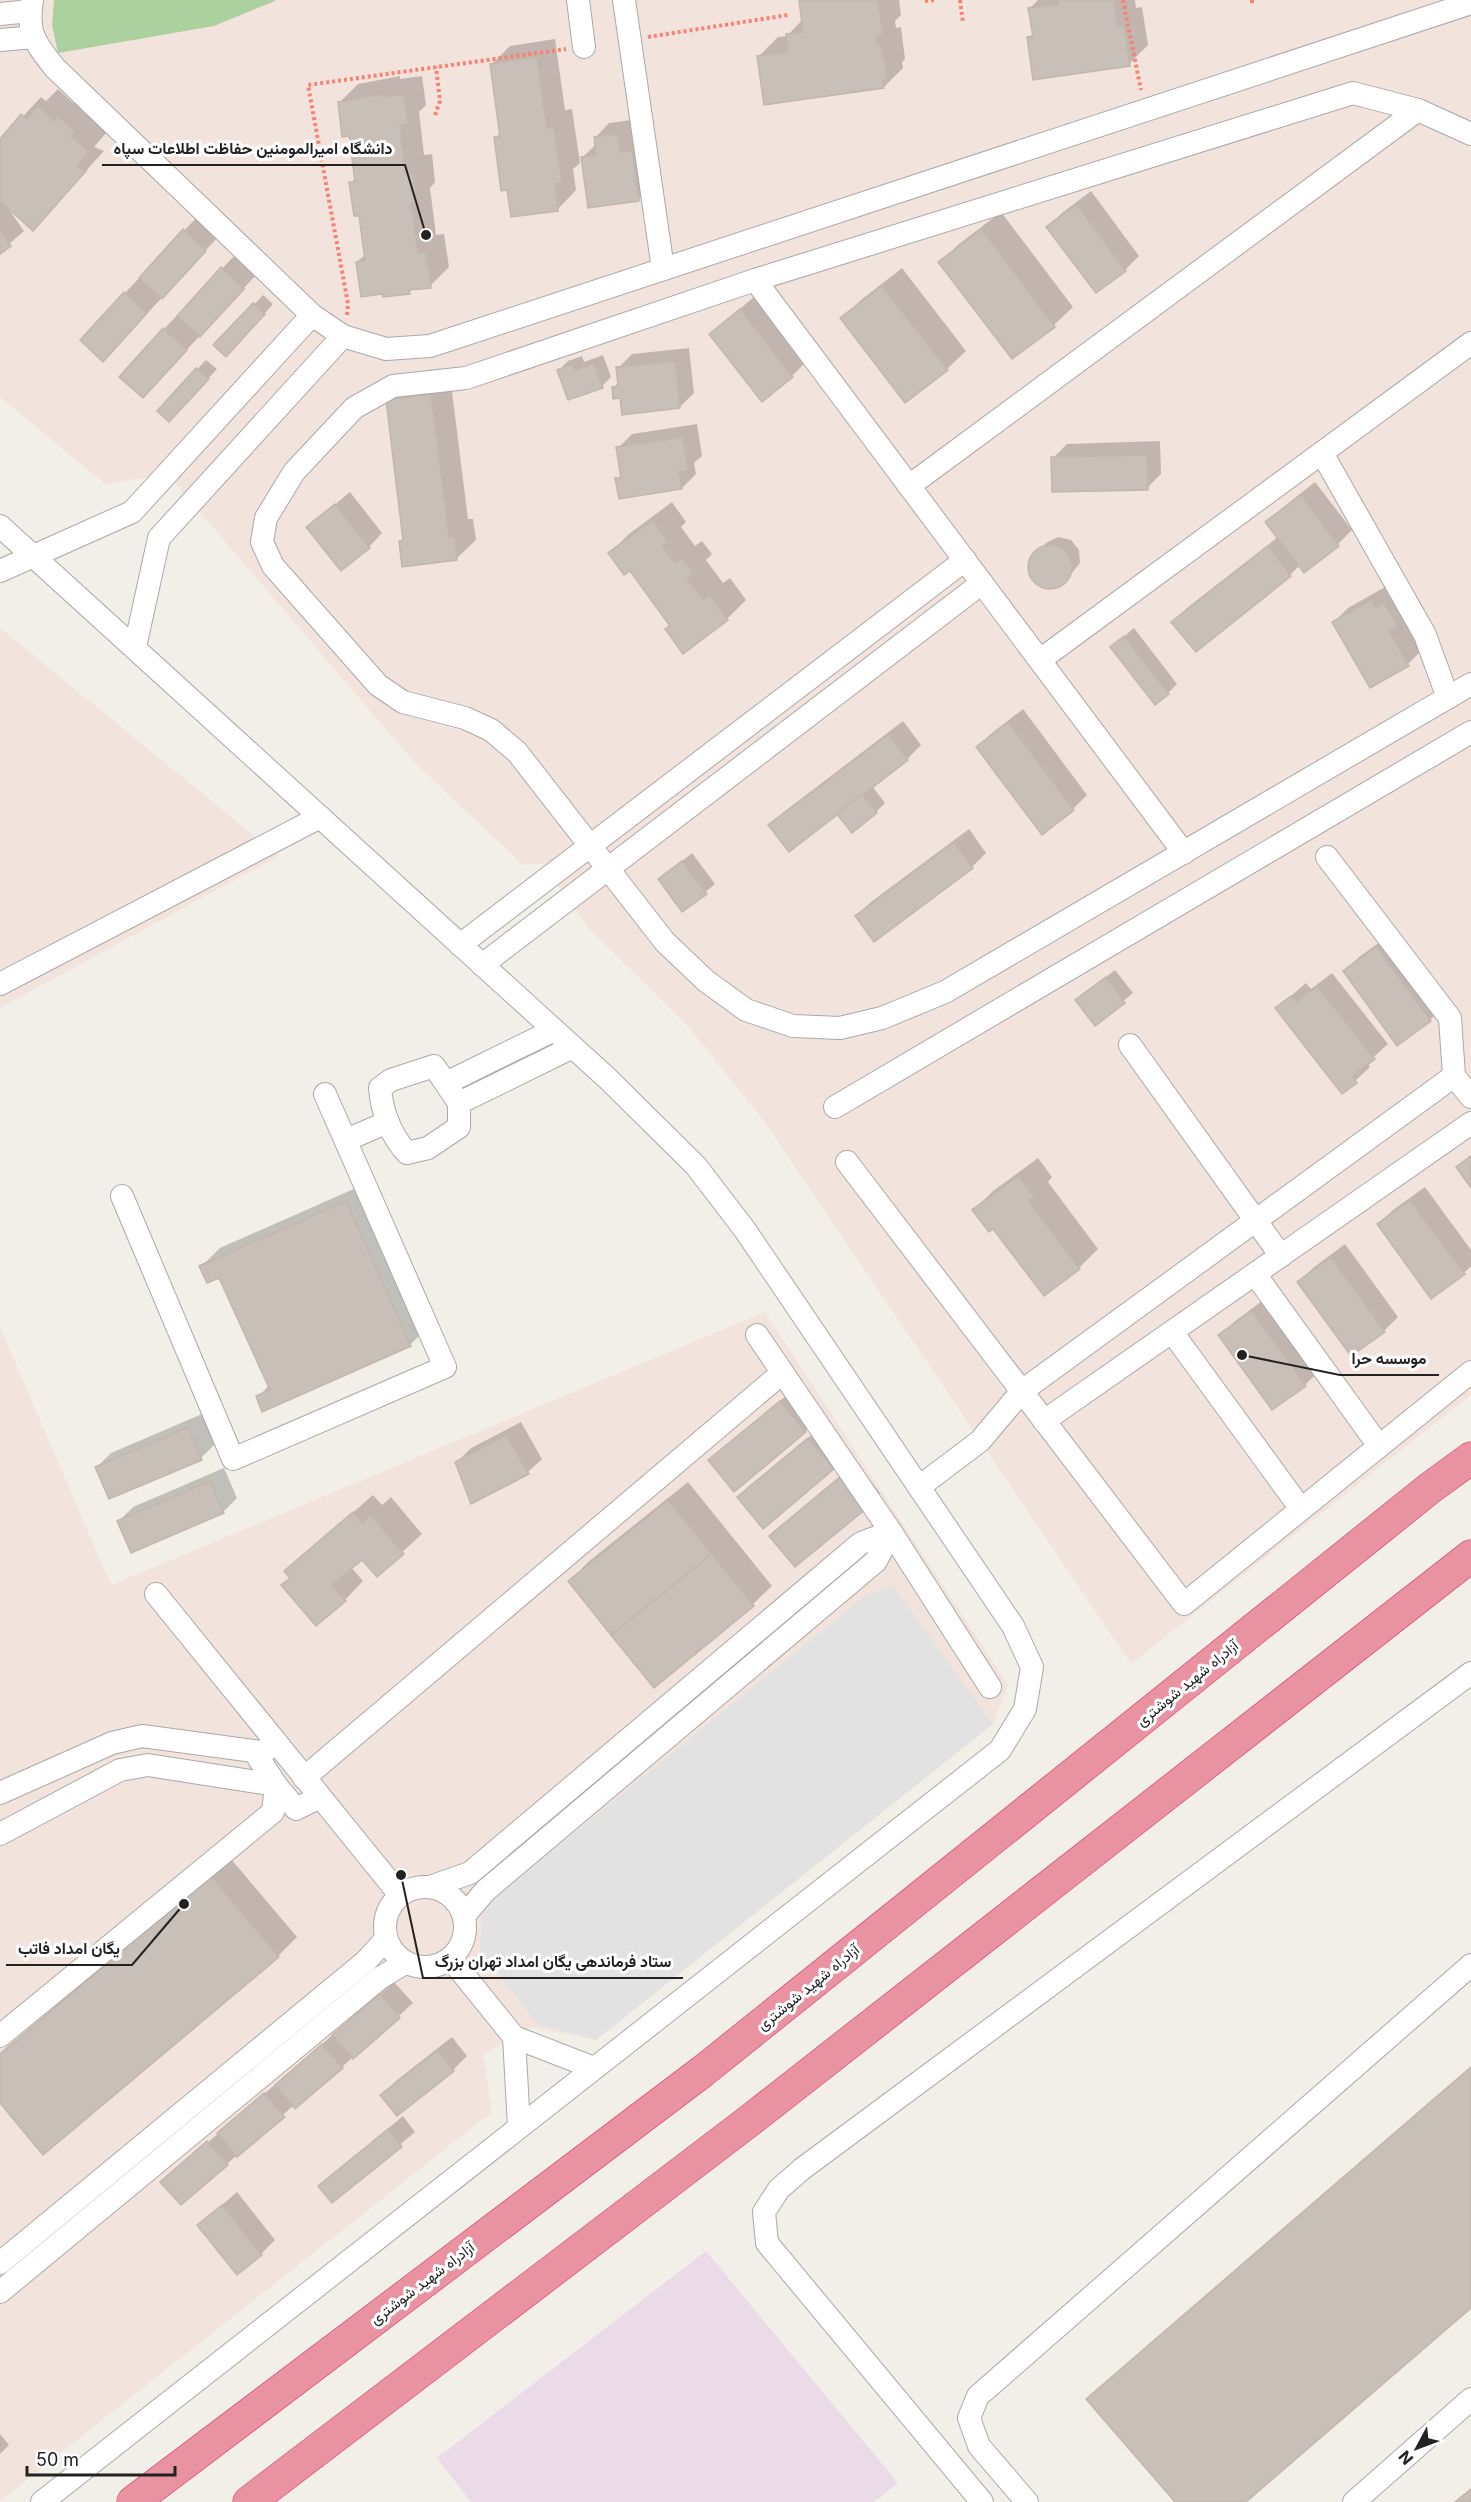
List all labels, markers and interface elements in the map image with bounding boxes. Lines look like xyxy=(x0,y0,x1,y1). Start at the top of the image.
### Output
callout: دانشگاه امیرالمومنین حفاظت اطلاعات سپاه xyxy=(102,131,405,165)
text: دانشگاه امیرالمومنین حفاظت اطلاعات سپاه xyxy=(113,138,393,160)
callout: موسسه حرا xyxy=(1340,1341,1439,1375)
text: موسسه حرا xyxy=(1352,1348,1427,1369)
street label: آزادراه شهید شوشتری xyxy=(1132,1635,1244,1731)
callout: یگان امداد فاتب xyxy=(6,1931,132,1965)
text: یگان امداد فاتب xyxy=(18,1938,120,1958)
street label: آزادراه شهید شوشتری xyxy=(753,1939,865,2035)
callout: ستاد فرماندهی یگان امداد تهران بزرگ xyxy=(423,1944,683,1978)
text: ستاد فرماندهی یگان امداد تهران بزرگ xyxy=(435,1951,672,1972)
street label: آزادراه شهید شوشتری xyxy=(366,2237,480,2329)
north arrow xyxy=(1387,2418,1447,2478)
scale bar xyxy=(27,2439,176,2477)
text: N xyxy=(1394,2447,1417,2469)
text: 50 m xyxy=(36,2449,79,2470)

